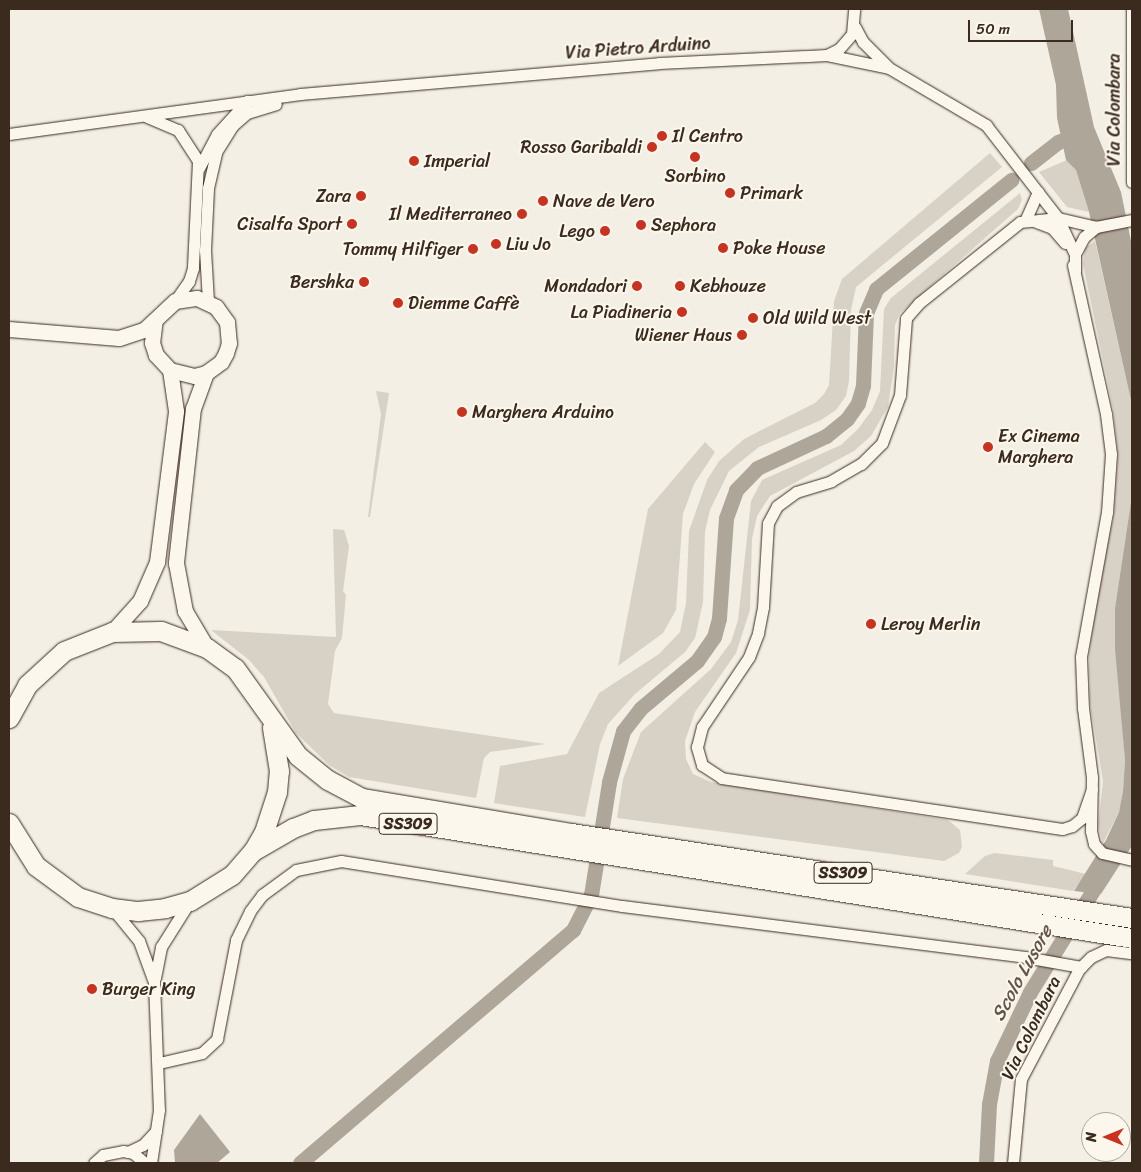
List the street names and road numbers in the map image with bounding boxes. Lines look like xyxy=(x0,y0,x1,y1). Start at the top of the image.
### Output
street label: Via Pietro Arduino xyxy=(565,32,711,64)
street label: Via Colombara xyxy=(1103,54,1125,166)
road number: SS309 xyxy=(378,811,438,838)
road number: SS309 xyxy=(813,860,873,886)
street label: Via Colombara xyxy=(997,973,1065,1083)

